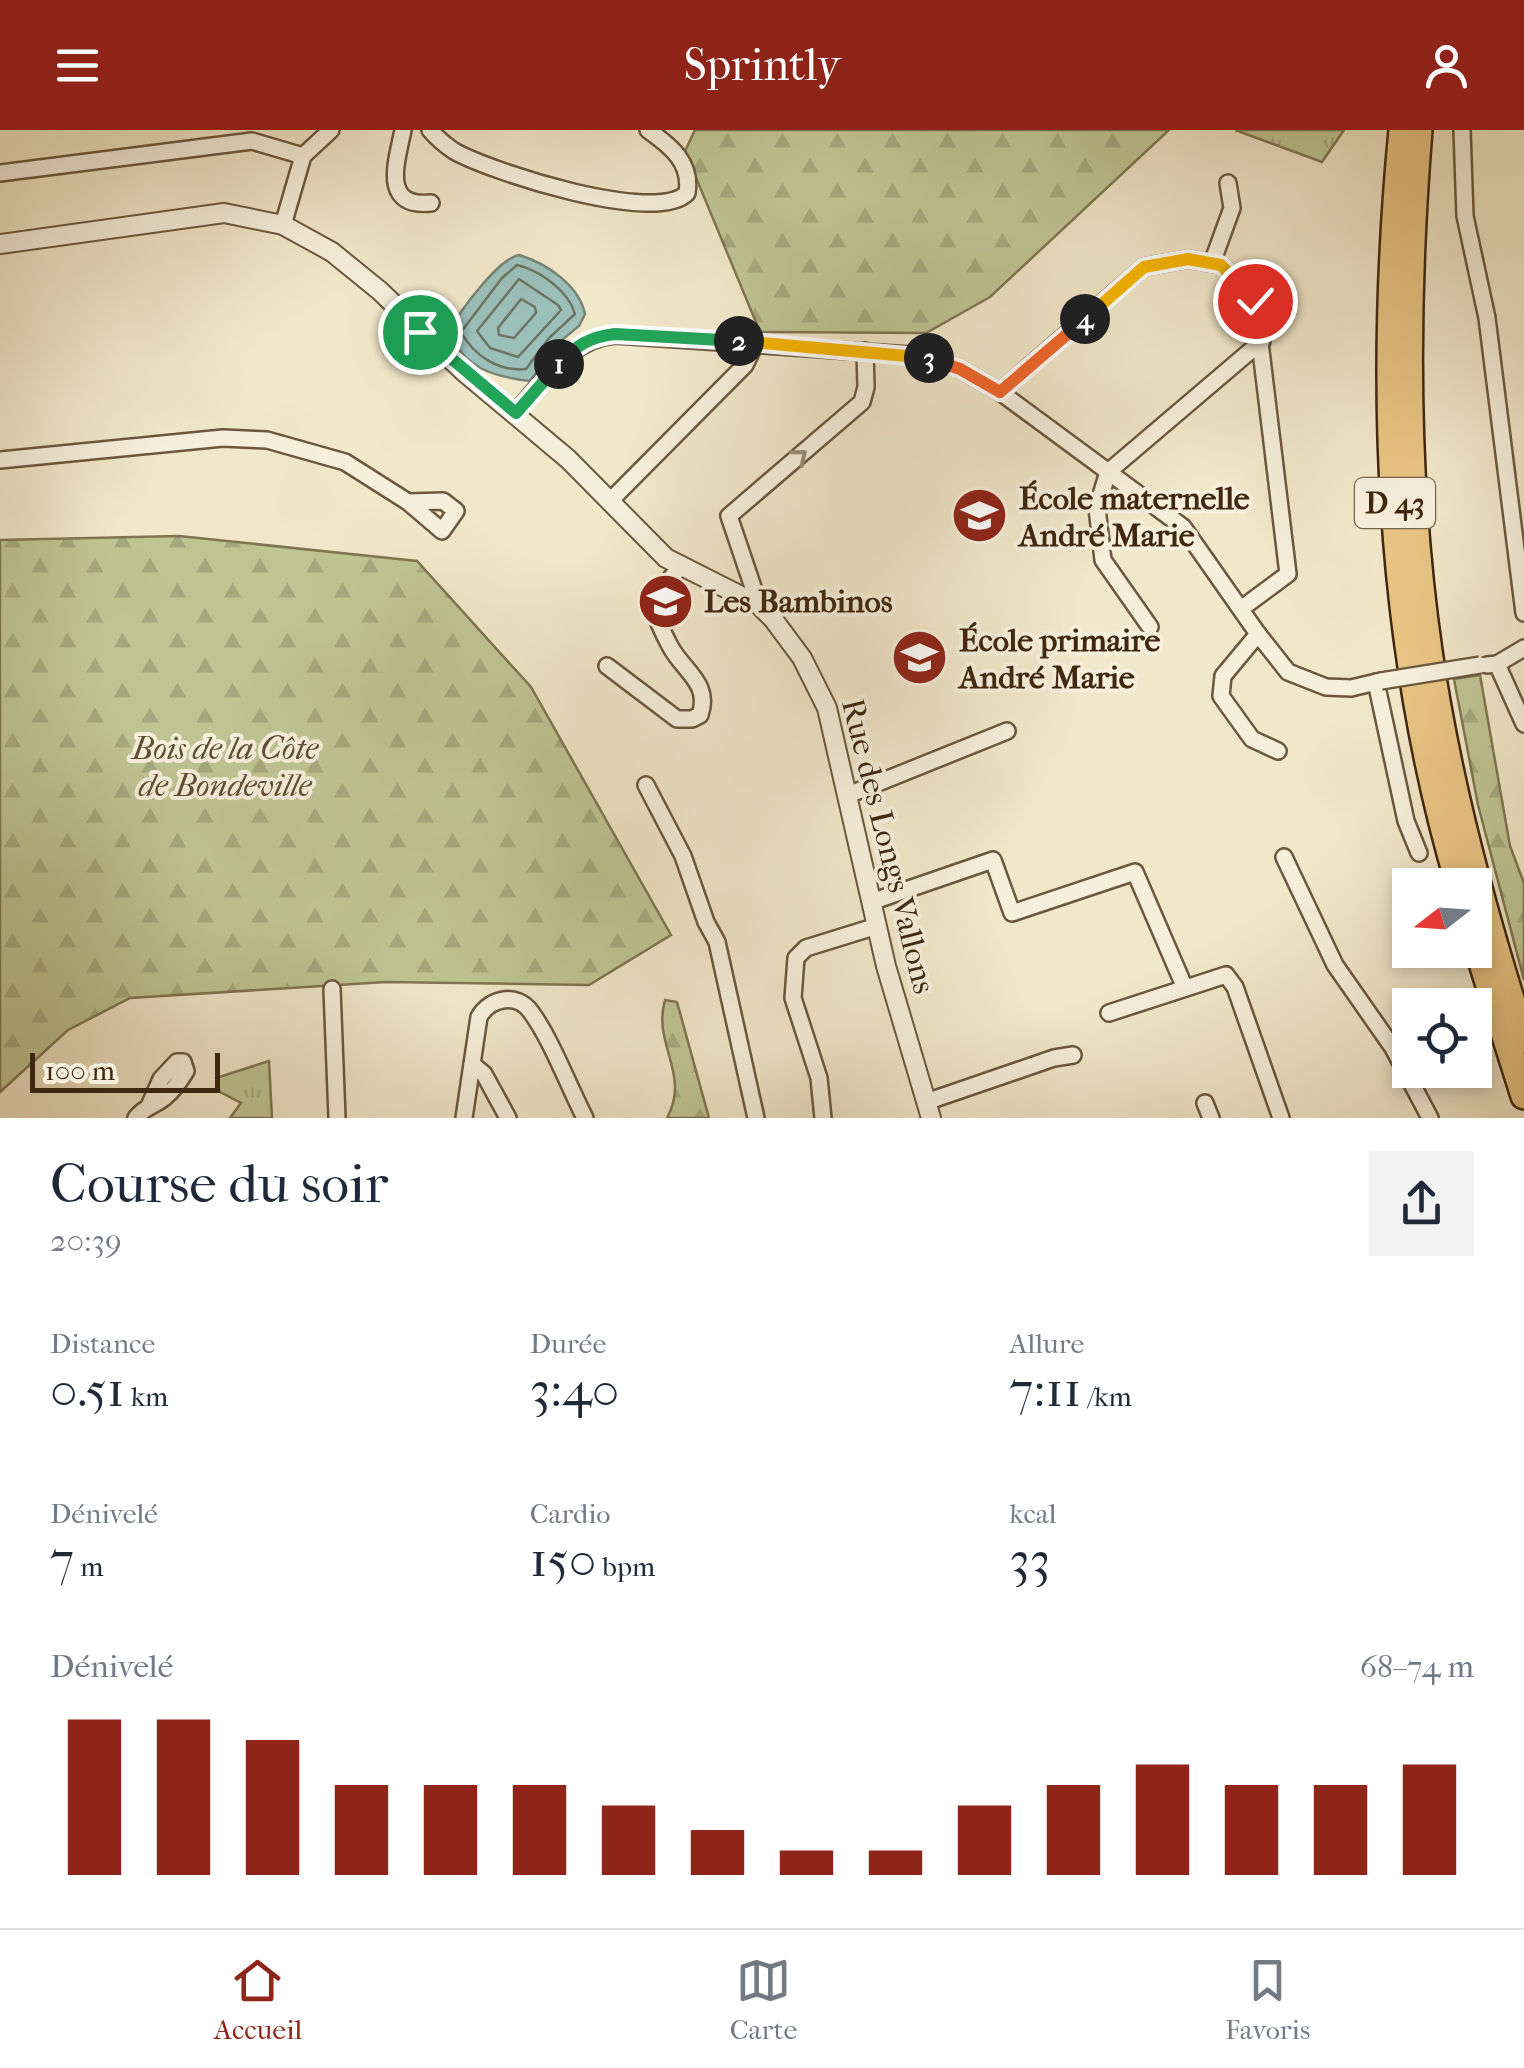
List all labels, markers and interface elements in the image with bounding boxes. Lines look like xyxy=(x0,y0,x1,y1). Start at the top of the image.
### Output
icon: menu xyxy=(50,38,105,93)
icon: person xyxy=(1419,38,1474,93)
text: Sprintly xyxy=(683,39,841,92)
pin xyxy=(1213,259,1298,344)
icon: check xyxy=(1228,274,1283,329)
pin xyxy=(378,290,463,375)
pin: 4 xyxy=(1060,294,1110,344)
text: 4 xyxy=(1077,302,1093,335)
icon: arrive xyxy=(393,305,448,360)
pin: 2 xyxy=(714,316,764,366)
text: 2 xyxy=(732,324,746,357)
pin: 3 xyxy=(904,333,954,383)
pin: 1 xyxy=(534,339,584,389)
text: 3 xyxy=(923,341,935,374)
text: 1 xyxy=(554,347,564,380)
one-way arrow xyxy=(789,450,807,468)
road number: D 43 xyxy=(1355,478,1435,528)
place label: École maternelle André Marie xyxy=(1017,479,1250,554)
school or university icon: École maternelle André Marie xyxy=(950,486,1010,546)
school or university icon: Les Bambinos xyxy=(635,571,695,631)
place label: Les Bambinos xyxy=(704,583,893,620)
place label: École primaire André Marie xyxy=(957,621,1160,696)
school or university icon: École primaire André Marie xyxy=(890,628,950,688)
street label: Rue des Longs Vallons xyxy=(834,695,943,997)
park label: Bois de la Côte de Bondeville xyxy=(130,730,319,804)
north arrow xyxy=(1392,868,1492,968)
map controls xyxy=(1392,868,1492,1088)
button: locate xyxy=(1392,988,1492,1088)
scale bar xyxy=(30,1048,220,1093)
text: 100 m xyxy=(45,1054,115,1087)
button: share xyxy=(1369,1151,1474,1256)
text: Course du soir xyxy=(50,1152,388,1216)
text: 20:39 xyxy=(50,1222,122,1259)
text: Distance xyxy=(50,1327,155,1360)
text: Durée xyxy=(530,1327,606,1360)
text: Allure xyxy=(1009,1327,1084,1360)
text: 0.51 xyxy=(50,1360,125,1419)
text: 3:40 xyxy=(530,1360,619,1419)
text: 7:11 xyxy=(1009,1360,1081,1419)
text: km xyxy=(125,1380,168,1413)
text: /km xyxy=(1081,1380,1132,1413)
text: Dénivelé xyxy=(50,1497,158,1530)
text: Cardio xyxy=(530,1497,611,1530)
text: kcal xyxy=(1009,1497,1056,1530)
text: 7 xyxy=(50,1530,74,1589)
text: 150 xyxy=(530,1530,596,1589)
text: 33 xyxy=(1009,1530,1050,1589)
text: m xyxy=(74,1550,103,1583)
text: bpm xyxy=(596,1550,655,1583)
text: Dénivelé xyxy=(50,1648,173,1685)
text: 68–74 m xyxy=(1360,1648,1474,1685)
tab: Accueil xyxy=(214,1953,302,2046)
tab: Carte xyxy=(730,1953,797,2046)
tab: Favoris xyxy=(1225,1953,1310,2046)

